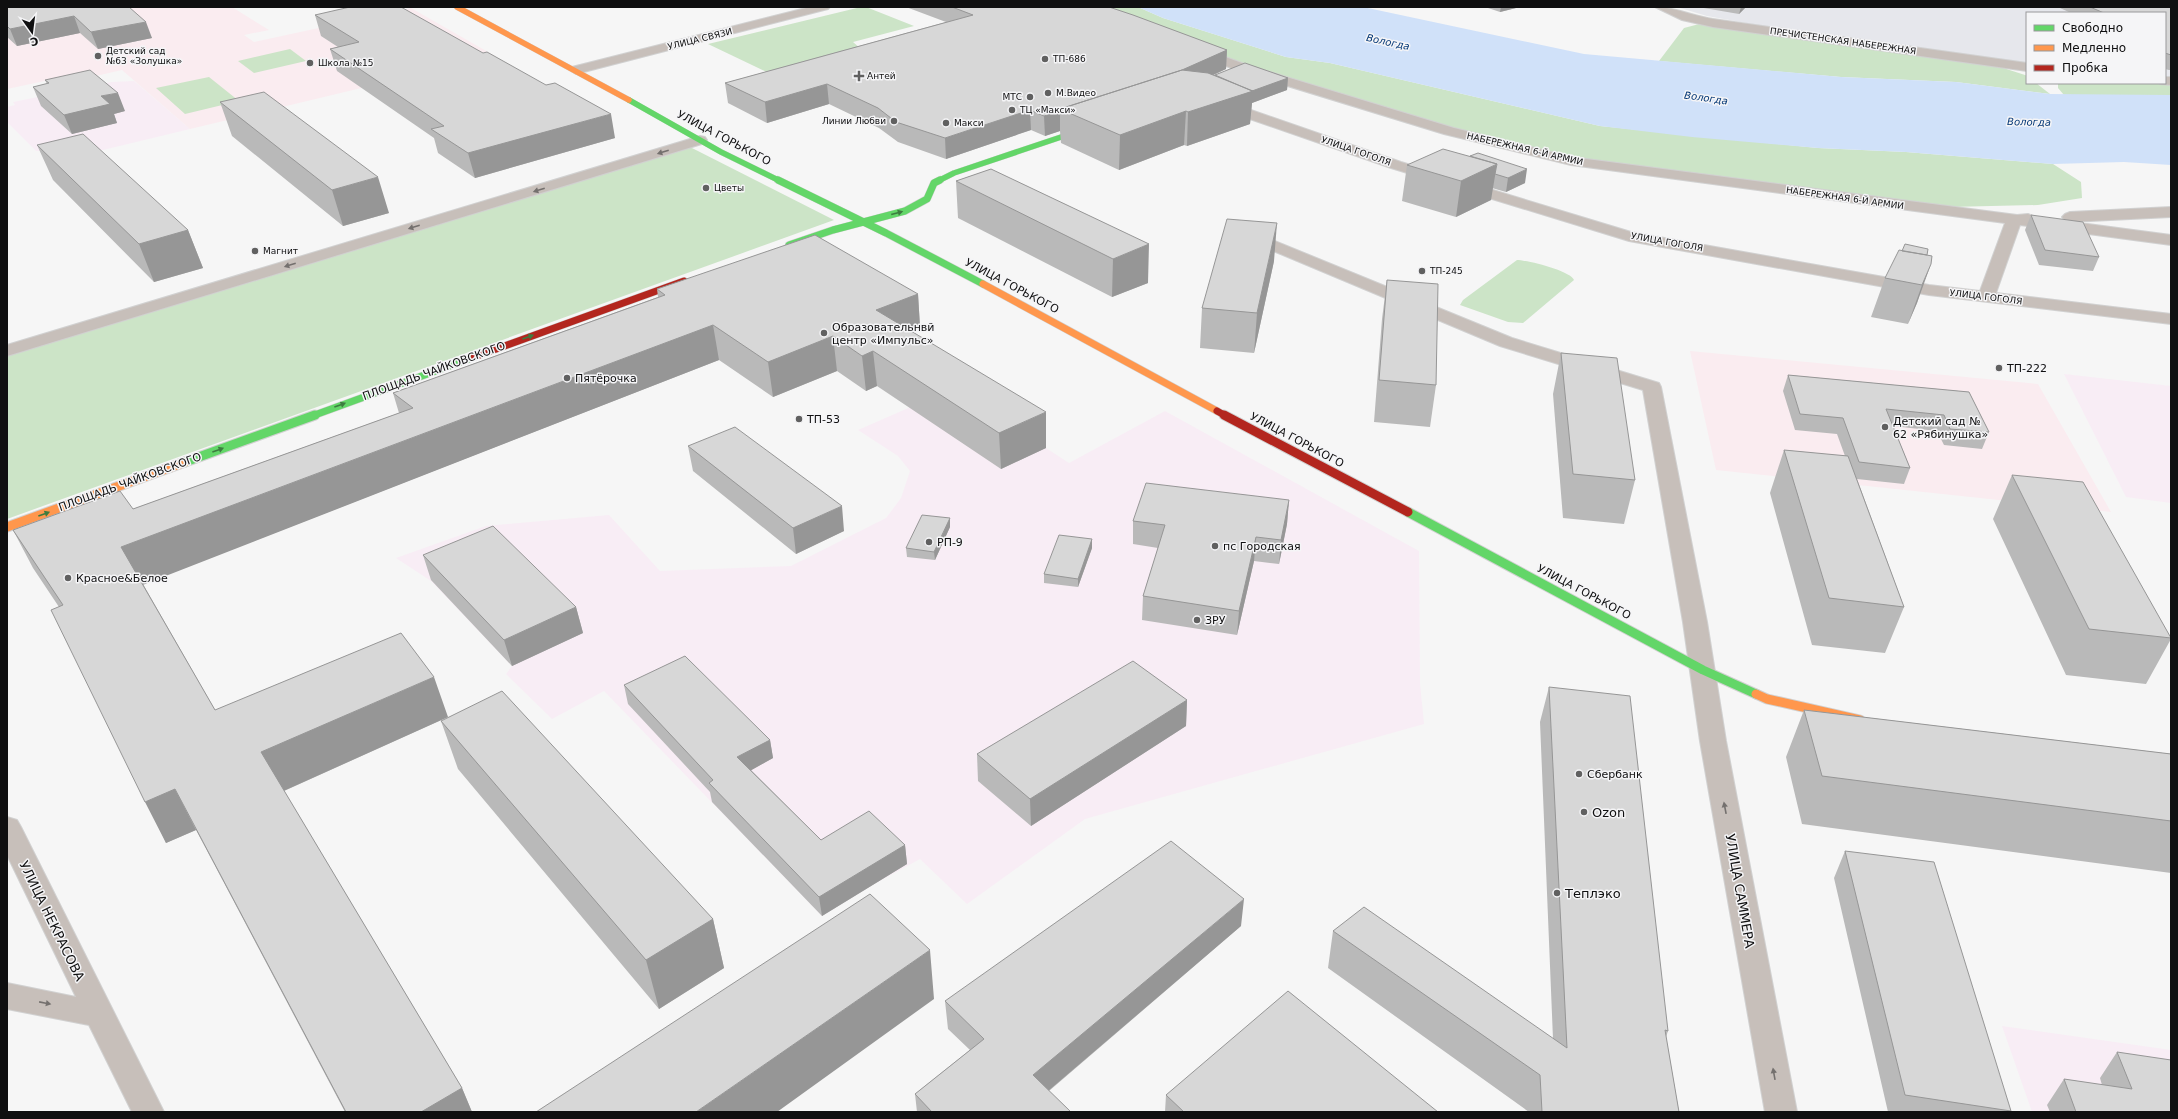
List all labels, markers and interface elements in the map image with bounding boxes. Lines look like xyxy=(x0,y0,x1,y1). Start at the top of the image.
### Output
north arrow xyxy=(12,12,52,52)
legend xyxy=(2026,12,2166,84)
text: Свободно xyxy=(2062,21,2123,35)
street label: УЛИЦА СВЯЗИ xyxy=(667,26,733,52)
street label: ПРЕЧИСТЕНСКАЯ НАБЕРЕЖНАЯ xyxy=(1769,26,1917,56)
water label: Вологда xyxy=(1365,32,1411,52)
text: С xyxy=(29,34,40,49)
text: Медленно xyxy=(2062,41,2126,55)
place label: Детский сад №63 «Золушка» xyxy=(106,46,182,66)
marker: Детский сад №63 «Золушка» xyxy=(93,51,103,61)
marker: ТП-686 xyxy=(1040,54,1050,64)
place label: ТП-686 xyxy=(1052,54,1086,64)
marker: Школа №15 xyxy=(305,58,315,68)
place label: Школа №15 xyxy=(318,58,374,68)
text: Пробка xyxy=(2062,61,2108,75)
marker: Антей xyxy=(854,71,864,81)
place label: Антей xyxy=(867,71,896,81)
marker: М.Видео xyxy=(1043,88,1053,98)
place label: М.Видео xyxy=(1056,88,1096,98)
water label: Вологда xyxy=(1684,90,1728,106)
place label: МТС xyxy=(1002,92,1022,102)
marker: МТС xyxy=(1025,92,1035,102)
marker: ТЦ «Макси» xyxy=(1007,105,1017,115)
place label: ТЦ «Макси» xyxy=(1019,105,1076,115)
street label: УЛИЦА ГОРЬКОГО xyxy=(675,108,773,168)
place label: Линии Любви xyxy=(822,116,886,126)
marker: Линии Любви xyxy=(889,116,899,126)
water label: Вологда xyxy=(2007,116,2051,128)
marker: Макси xyxy=(941,118,951,128)
place label: Макси xyxy=(954,118,984,128)
street label: НАБЕРЕЖНАЯ 6-Й АРМИИ xyxy=(1466,130,1584,167)
street label: УЛИЦА ГОГОЛЯ xyxy=(1320,134,1392,168)
one-way arrow xyxy=(657,149,669,155)
marker: Цветы xyxy=(701,183,711,193)
place label: Цветы xyxy=(714,183,744,193)
street label: НАБЕРЕЖНАЯ 6-Й АРМИИ xyxy=(1785,184,1905,211)
one-way arrow xyxy=(532,187,544,193)
one-way arrow xyxy=(891,210,903,216)
one-way arrow xyxy=(408,224,420,230)
street label: УЛИЦА ГОГОЛЯ xyxy=(1630,231,1704,253)
marker: Магнит xyxy=(250,246,260,256)
place label: Магнит xyxy=(263,246,298,256)
street label: УЛИЦА ГОРЬКОГО xyxy=(963,256,1061,316)
one-way arrow xyxy=(284,262,296,268)
marker: ТП-245 xyxy=(1417,266,1427,276)
place label: ТП-245 xyxy=(1429,266,1463,276)
street label: УЛИЦА ГОГОЛЯ xyxy=(1949,288,2023,306)
place label: Образовательнвй центр «Импульс» xyxy=(832,321,934,347)
marker: Образовательнвй центр «Импульс» xyxy=(819,328,829,338)
one-way arrow xyxy=(523,333,535,339)
street label: ПЛОЩАДЬ ЧАЙКОВСКОГО xyxy=(361,339,508,403)
place label: ТП-222 xyxy=(2006,362,2047,375)
marker: ТП-222 xyxy=(1994,363,2004,373)
place label: Пятёрочка xyxy=(575,372,637,385)
marker: Пятёрочка xyxy=(562,373,572,383)
one-way arrow xyxy=(335,402,347,408)
street label: УЛИЦА ГОРЬКОГО xyxy=(1248,410,1346,470)
place label: ТП-53 xyxy=(806,413,840,426)
marker: ТП-53 xyxy=(794,414,804,424)
place label: Детский сад № 62 «Рябинушка» xyxy=(1893,415,1988,441)
marker: Детский сад № 62 «Рябинушка» xyxy=(1880,422,1890,432)
one-way arrow xyxy=(213,447,225,453)
street label: ПЛОЩАДЬ ЧАЙКОВСКОГО xyxy=(57,450,204,514)
one-way arrow xyxy=(38,510,50,516)
place label: РП-9 xyxy=(937,536,963,549)
marker: РП-9 xyxy=(924,537,934,547)
place label: пс Городская xyxy=(1223,540,1301,553)
marker: пс Городская xyxy=(1210,541,1220,551)
street label: УЛИЦА ГОРЬКОГО xyxy=(1535,562,1633,622)
place label: Красное&Белое xyxy=(76,572,168,585)
marker: Красное&Белое xyxy=(63,573,73,583)
place label: ЗРУ xyxy=(1205,614,1226,627)
marker: ЗРУ xyxy=(1192,615,1202,625)
place label: Сбербанк xyxy=(1587,768,1643,781)
marker: Сбербанк xyxy=(1574,769,1584,779)
one-way arrow xyxy=(1722,802,1728,814)
place label: Ozon xyxy=(1592,805,1625,820)
marker: Ozon xyxy=(1579,807,1589,817)
street label: УЛИЦА САММЕРА xyxy=(1723,833,1757,949)
street label: УЛИЦА НЕКРАСОВА xyxy=(16,859,88,984)
place label: Теплэко xyxy=(1564,886,1621,901)
marker: Теплэко xyxy=(1552,888,1562,898)
one-way arrow xyxy=(39,1001,51,1007)
one-way arrow xyxy=(1771,1068,1777,1080)

